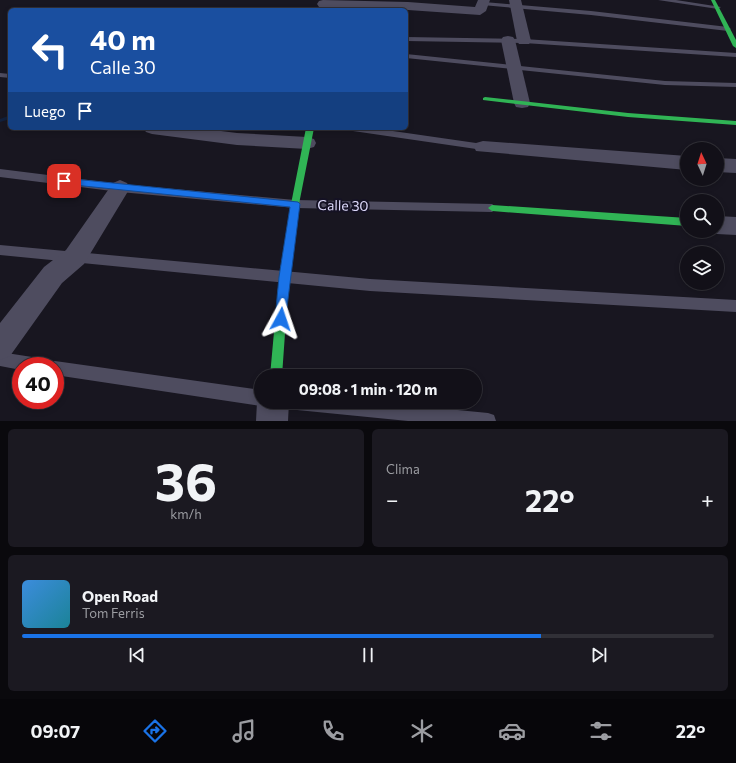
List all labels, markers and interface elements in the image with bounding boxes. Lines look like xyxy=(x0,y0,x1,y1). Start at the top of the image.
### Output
text: 40 m xyxy=(90,22,156,56)
icon: left xyxy=(24,24,76,76)
text: Calle 30 xyxy=(90,56,156,78)
icon: arrive xyxy=(74,100,96,122)
text: Luego xyxy=(24,102,66,120)
north arrow xyxy=(680,142,724,186)
map controls xyxy=(680,142,724,290)
pin xyxy=(47,164,81,198)
icon: arrive xyxy=(53,170,75,192)
button: search xyxy=(680,194,724,238)
street label: Calle 30 xyxy=(317,196,369,214)
button: layers xyxy=(680,246,724,290)
position arrow xyxy=(260,298,302,340)
speed limit sign: 40 xyxy=(12,357,64,409)
text: 09:08 · 1 min · 120 m xyxy=(299,380,437,398)
text: 36 xyxy=(155,448,217,512)
text: Clima xyxy=(386,461,420,477)
text: 22° xyxy=(525,481,575,518)
text: − xyxy=(386,486,399,513)
text: + xyxy=(701,486,714,513)
text: km/h xyxy=(170,506,202,522)
text: Open Road xyxy=(82,587,158,605)
text: Tom Ferris xyxy=(82,605,145,621)
icon: previous xyxy=(126,644,148,666)
icon: pause xyxy=(357,644,379,666)
icon: next xyxy=(588,644,610,666)
icon: directions xyxy=(141,717,169,745)
icon: music xyxy=(230,717,258,745)
icon: phone xyxy=(319,717,347,745)
icon: climate xyxy=(408,717,436,745)
icon: car xyxy=(498,717,526,745)
icon: filters xyxy=(587,717,615,745)
text: 09:07 xyxy=(31,720,80,742)
text: 22° xyxy=(676,720,705,742)

